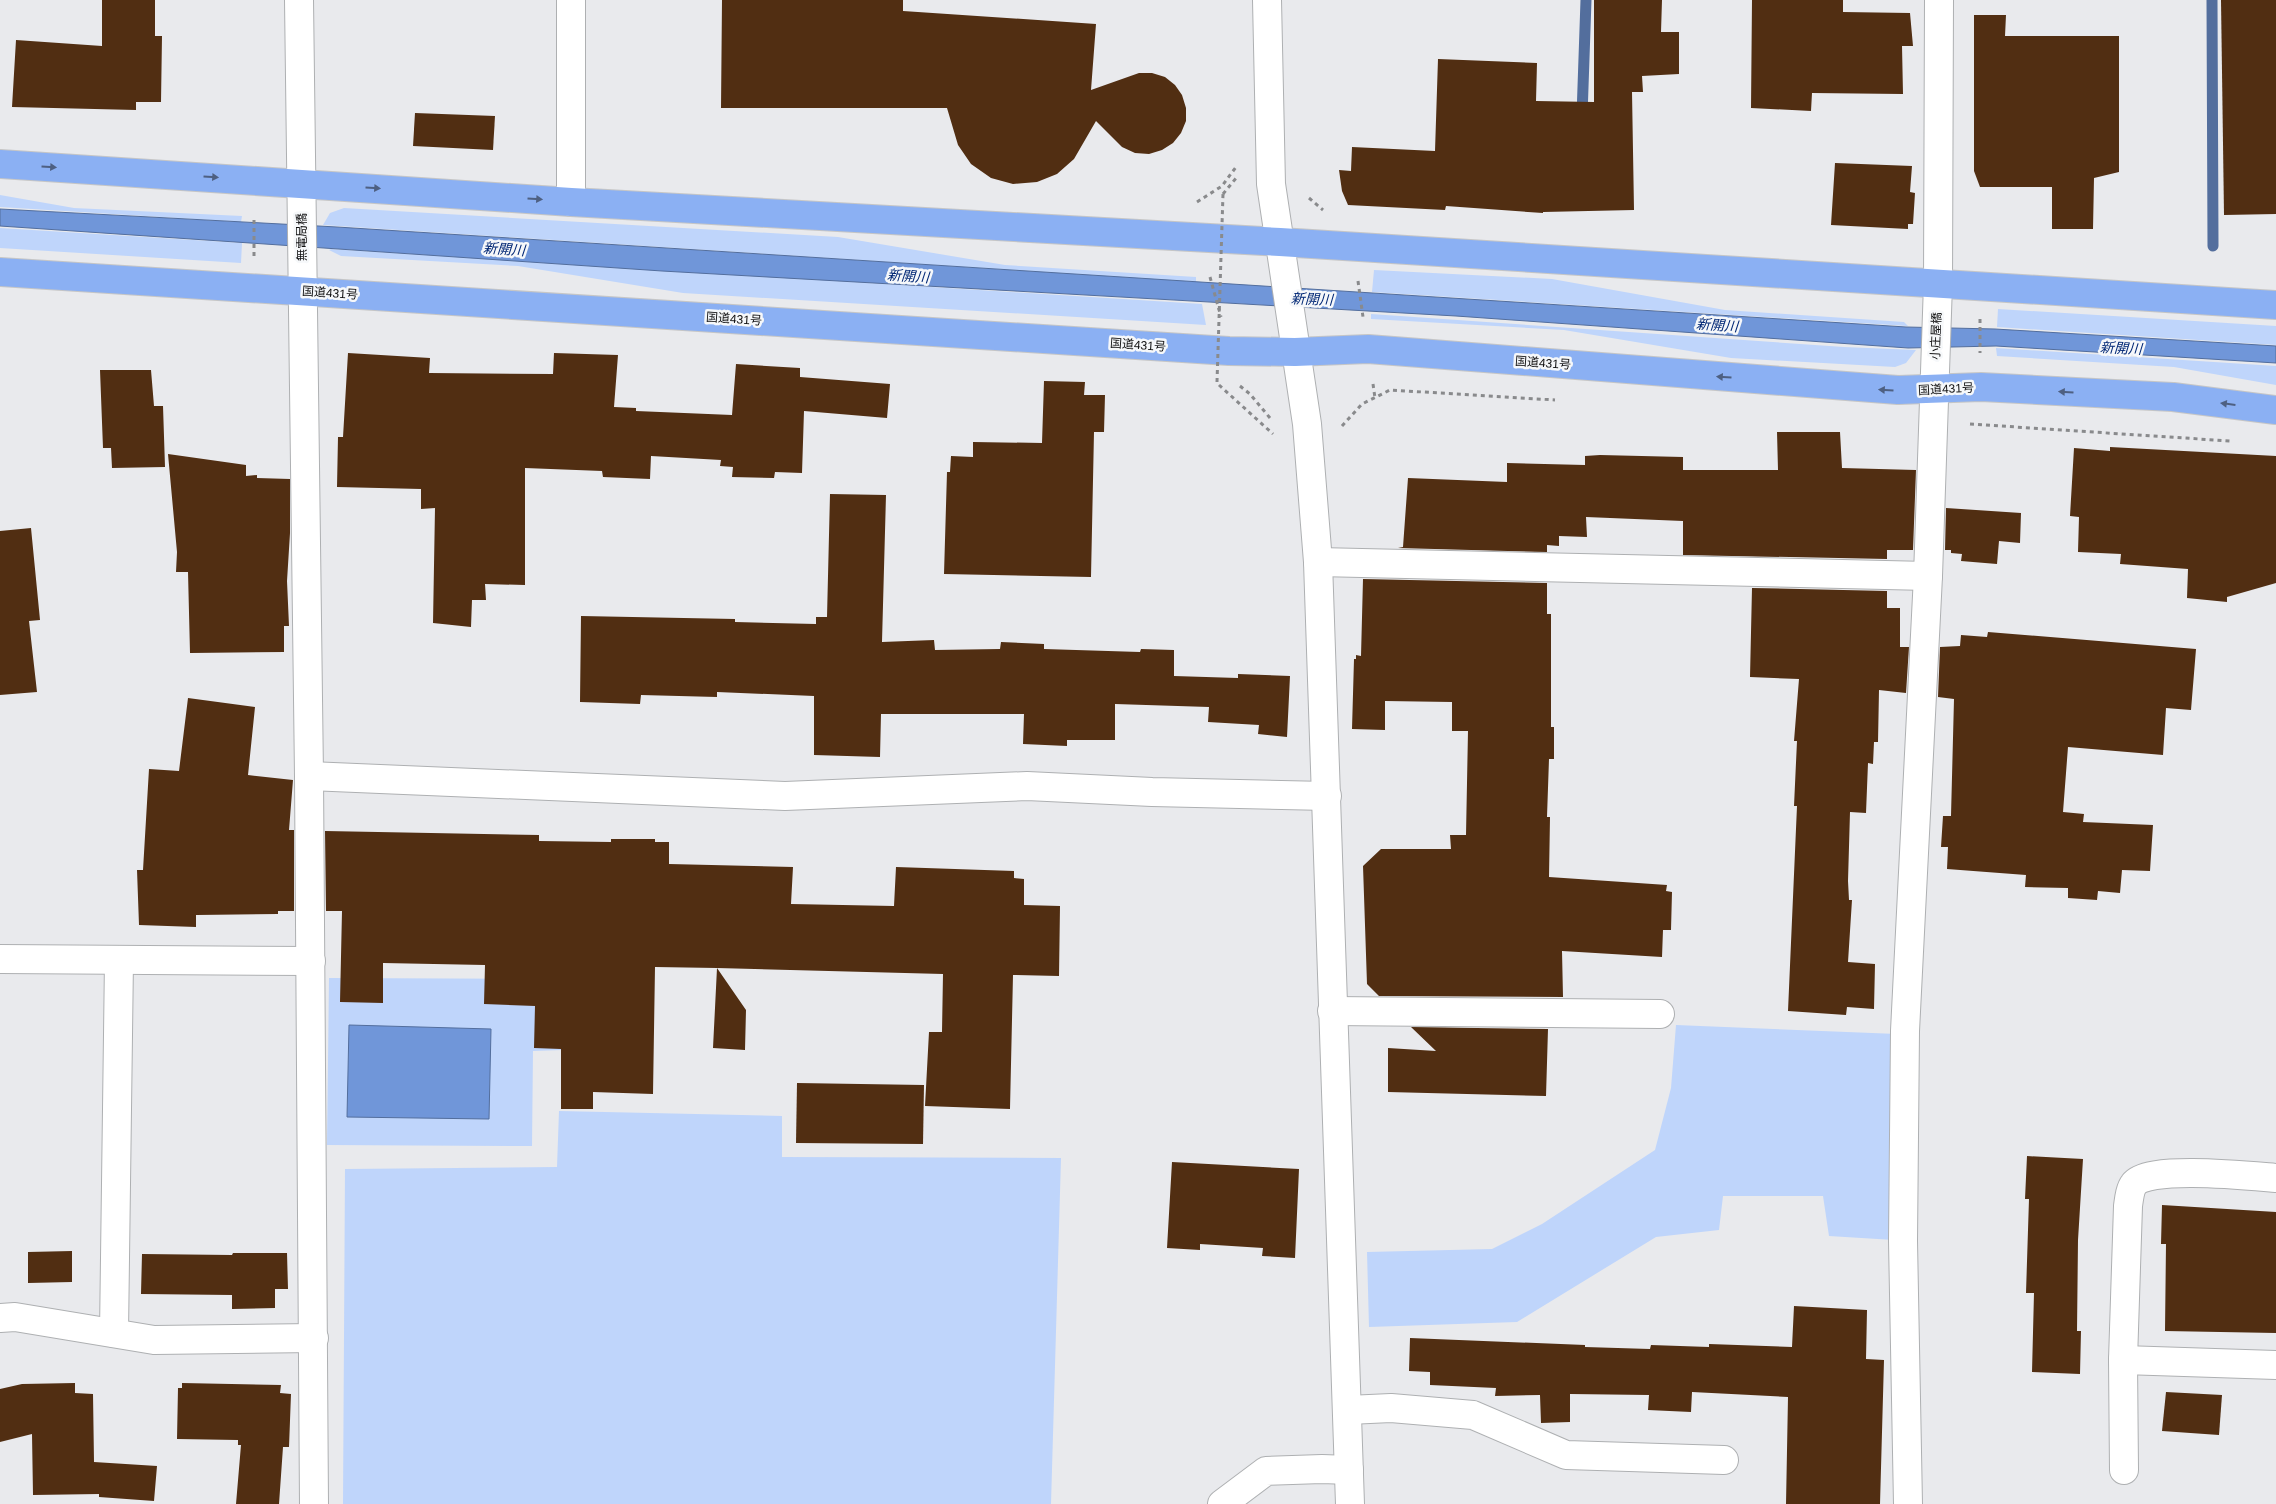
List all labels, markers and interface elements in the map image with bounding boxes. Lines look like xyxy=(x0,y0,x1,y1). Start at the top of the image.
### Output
one-way arrow xyxy=(41,163,57,171)
one-way arrow xyxy=(203,174,219,182)
one-way arrow xyxy=(365,184,381,192)
one-way arrow xyxy=(527,196,543,204)
street label: 無電局橋 xyxy=(295,213,309,261)
water label: 新開川 xyxy=(482,240,528,259)
water label: 新開川 xyxy=(886,267,932,286)
street label: 国道431号 xyxy=(302,284,358,302)
water label: 新開川 xyxy=(1291,290,1335,308)
street label: 国道431号 xyxy=(706,310,762,328)
street label: 小庄屋橋 xyxy=(1928,312,1944,360)
water label: 新開川 xyxy=(1695,316,1741,335)
street label: 国道431号 xyxy=(1110,336,1166,354)
water label: 新開川 xyxy=(2100,339,2144,357)
street label: 国道431号 xyxy=(1515,354,1571,372)
one-way arrow xyxy=(1716,373,1732,381)
street label: 国道431号 xyxy=(1918,381,1974,397)
one-way arrow xyxy=(1878,385,1894,393)
one-way arrow xyxy=(2057,387,2073,395)
one-way arrow xyxy=(2219,400,2235,408)

